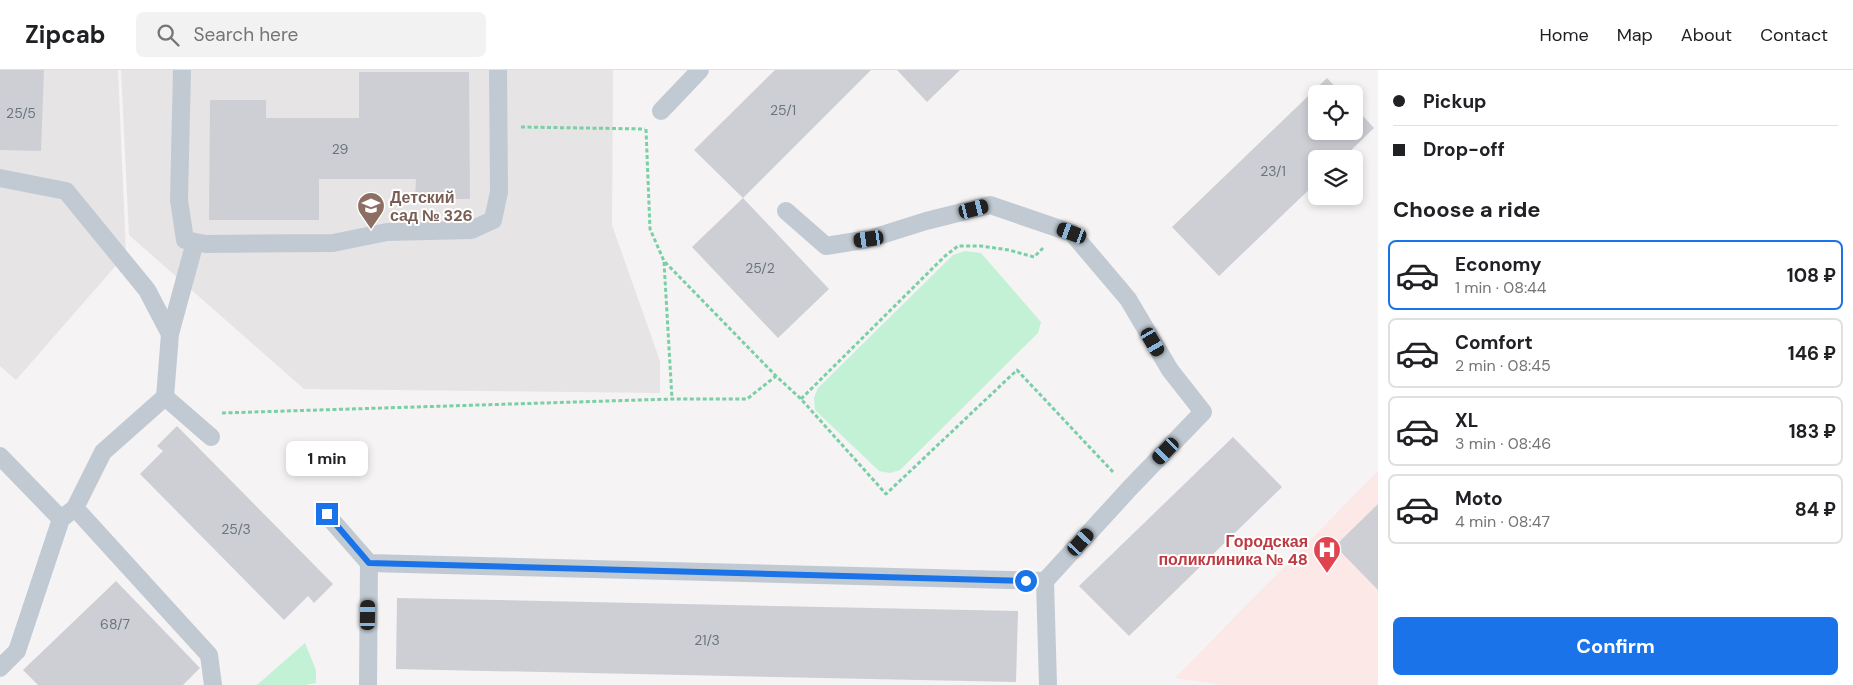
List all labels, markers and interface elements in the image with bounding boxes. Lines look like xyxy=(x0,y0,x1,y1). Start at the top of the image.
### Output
search box xyxy=(136,12,486,57)
text: Zipcab xyxy=(25,19,106,50)
icon: search xyxy=(154,21,182,49)
text: Search here xyxy=(194,22,298,47)
text: Home xyxy=(1539,23,1589,47)
text: Map xyxy=(1617,23,1653,47)
text: About xyxy=(1681,23,1732,47)
text: Contact xyxy=(1760,23,1828,47)
map controls xyxy=(1308,85,1363,205)
button: locate xyxy=(1308,85,1363,140)
text: Pickup xyxy=(1423,89,1487,114)
house number: 25/1 xyxy=(770,101,796,119)
house number: 25/5 xyxy=(6,104,36,122)
text: Drop-off xyxy=(1423,137,1505,162)
house number: 29 xyxy=(332,140,349,158)
button: layers xyxy=(1308,150,1363,205)
house number: 23/1 xyxy=(1260,162,1286,180)
place label: Детский сад № 326 xyxy=(390,187,473,226)
school or university icon: Детский сад № 326 xyxy=(356,191,386,230)
text: Choose a ride xyxy=(1393,195,1541,224)
car xyxy=(957,198,990,220)
car xyxy=(1055,221,1088,245)
car xyxy=(853,229,884,249)
text: Economy xyxy=(1455,252,1542,277)
icon: car xyxy=(1395,253,1440,298)
house number: 25/2 xyxy=(745,259,775,277)
text: 108 ₽ xyxy=(1787,263,1836,288)
text: 1 min · 08:44 xyxy=(1455,277,1547,298)
car xyxy=(1139,325,1166,359)
text: Comfort xyxy=(1455,330,1533,355)
icon: car xyxy=(1395,331,1440,376)
text: 146 ₽ xyxy=(1788,341,1836,366)
text: 2 min · 08:45 xyxy=(1455,355,1551,376)
text: XL xyxy=(1455,408,1478,433)
icon: car xyxy=(1395,409,1440,454)
text: 183 ₽ xyxy=(1789,419,1836,444)
text: 3 min · 08:46 xyxy=(1455,433,1551,454)
car xyxy=(1150,435,1181,467)
callout: 1 min xyxy=(286,442,368,476)
text: 1 min xyxy=(308,448,346,469)
text: Moto xyxy=(1455,486,1503,511)
icon: car xyxy=(1395,487,1440,532)
text: 84 ₽ xyxy=(1795,497,1836,522)
route end xyxy=(316,503,338,525)
text: 4 min · 08:47 xyxy=(1455,511,1550,532)
house number: 25/3 xyxy=(221,520,251,538)
car xyxy=(1065,526,1096,558)
place label: Городская поликлиника № 48 xyxy=(1158,531,1308,570)
hospital icon: Городская поликлиника № 48 xyxy=(1312,535,1342,574)
route start xyxy=(1015,570,1037,592)
car xyxy=(360,600,375,630)
house number: 68/7 xyxy=(100,615,130,633)
button: Confirm xyxy=(1393,617,1838,675)
house number: 21/3 xyxy=(694,631,720,649)

